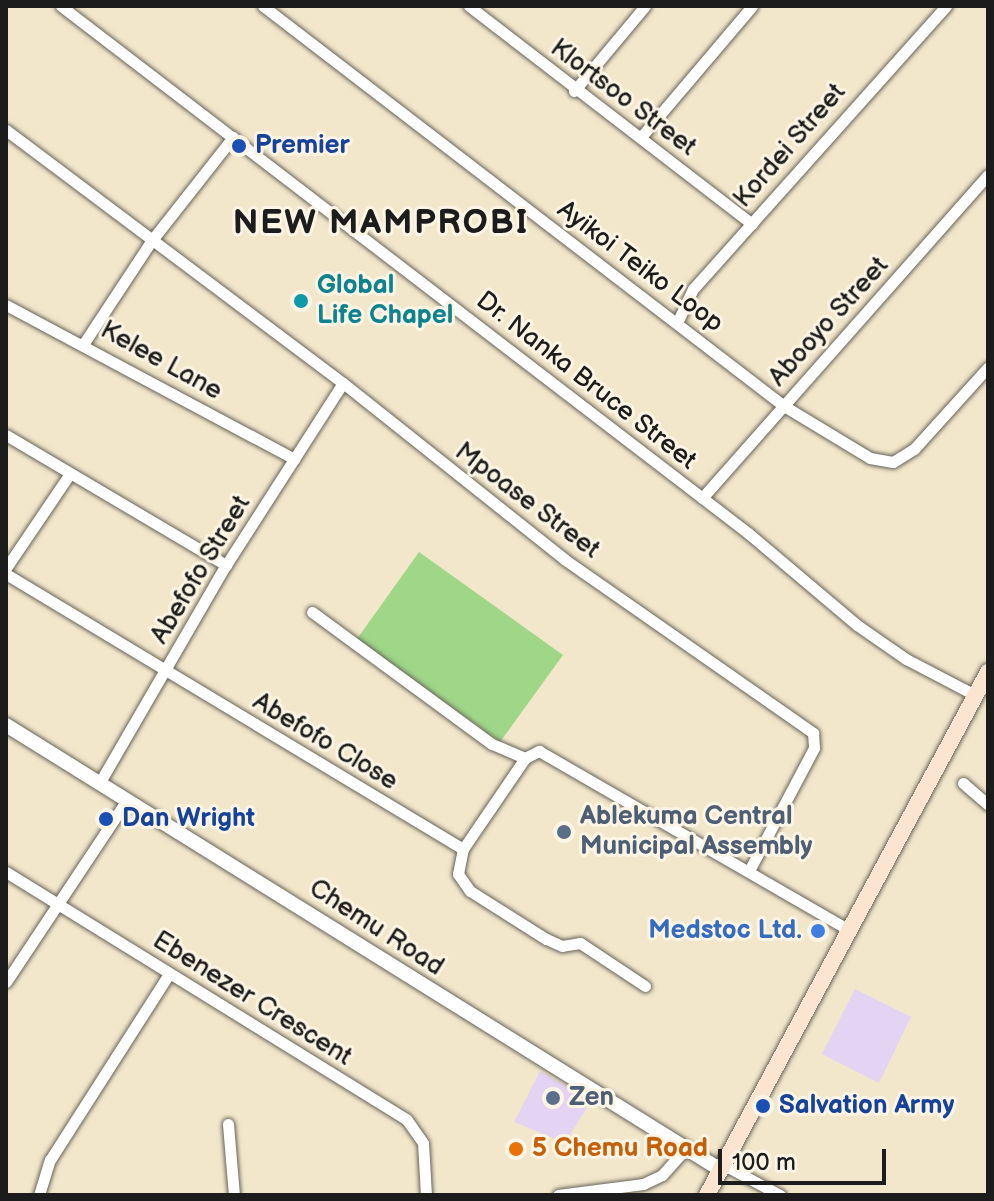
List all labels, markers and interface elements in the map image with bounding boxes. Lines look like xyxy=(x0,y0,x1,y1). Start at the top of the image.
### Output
street label: Klortsoo Street xyxy=(544,33,702,163)
street label: Kordei Street xyxy=(727,77,853,215)
place label: Premier xyxy=(255,130,350,162)
marker: Premier xyxy=(230,137,248,155)
street label: Ayikoi Teiko Loop xyxy=(550,194,730,340)
district label: NEW MAMPROBI xyxy=(233,203,529,243)
street label: Abooyo Street xyxy=(763,251,895,393)
place label: Global Life Chapel xyxy=(317,270,453,332)
street label: Dr. Nanka Bruce Street xyxy=(470,285,702,477)
marker: Global Life Chapel xyxy=(292,292,310,310)
street label: Kelee Lane xyxy=(95,315,227,407)
street label: Mpoase Street xyxy=(448,436,606,566)
street label: Abefofo Street xyxy=(144,490,258,650)
street label: Abefofo Close xyxy=(247,686,403,798)
place label: Ablekuma Central Municipal Assembly xyxy=(580,801,812,862)
place label: Dan Wright xyxy=(122,803,255,835)
marker: Dan Wright xyxy=(97,810,115,828)
marker: Ablekuma Central Municipal Assembly xyxy=(555,823,573,841)
street label: Chemu Road xyxy=(303,873,449,983)
place label: Medstoc Ltd. xyxy=(648,915,802,947)
marker: Medstoc Ltd. xyxy=(809,922,827,940)
street label: Ebenezer Crescent xyxy=(147,925,357,1073)
place label: Zen xyxy=(569,1082,614,1114)
marker: Zen xyxy=(544,1089,562,1107)
place label: Salvation Army xyxy=(779,1090,954,1122)
marker: Salvation Army xyxy=(754,1097,772,1115)
place label: 5 Chemu Road xyxy=(532,1133,708,1165)
scale bar xyxy=(722,1133,890,1183)
marker: 5 Chemu Road xyxy=(507,1140,525,1158)
text: 100 m xyxy=(732,1148,796,1177)

